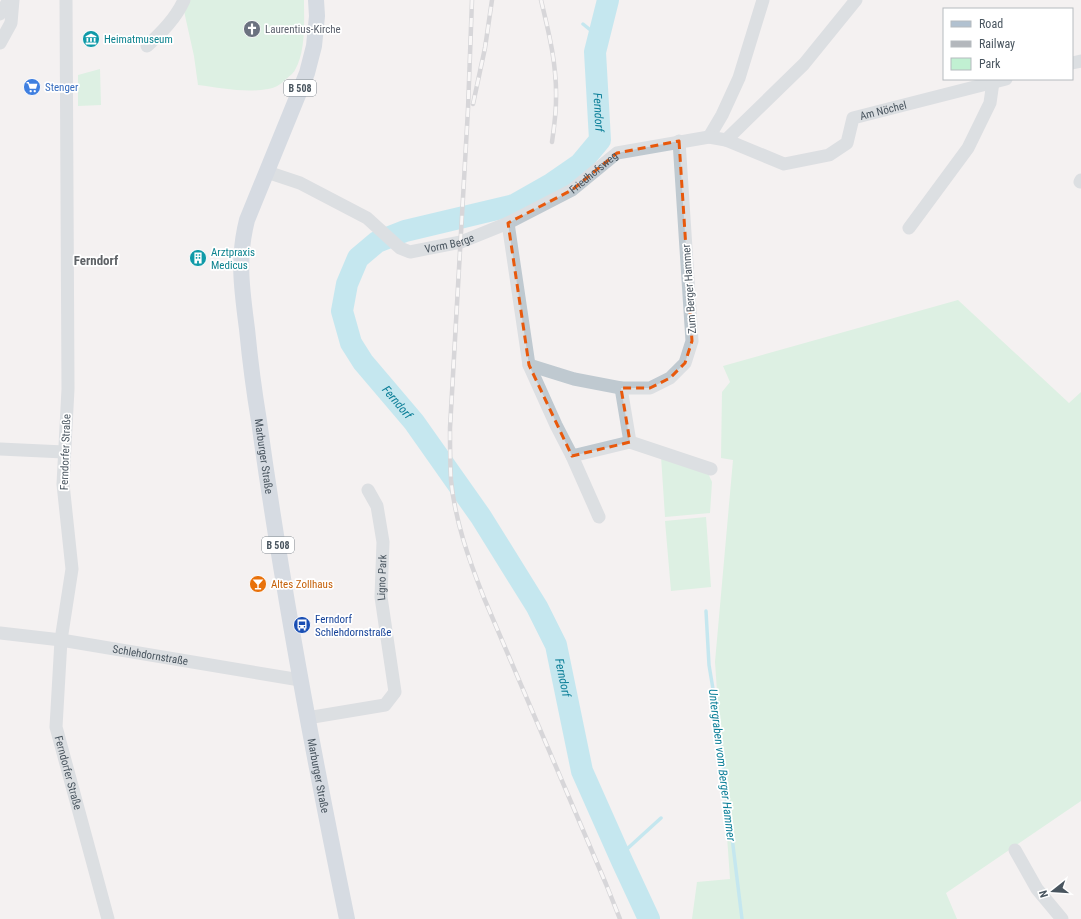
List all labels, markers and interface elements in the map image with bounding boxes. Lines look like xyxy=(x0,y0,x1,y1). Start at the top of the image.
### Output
legend xyxy=(943,8,1073,80)
text: Road xyxy=(979,17,1003,31)
church icon: Laurentius-Kirche xyxy=(242,19,262,39)
place label: Laurentius-Kirche xyxy=(265,23,341,36)
museum icon: Heimatmuseum xyxy=(81,29,101,49)
place label: Heimatmuseum xyxy=(104,33,173,46)
text: Railway xyxy=(979,37,1015,51)
text: Park xyxy=(979,57,1001,71)
supermarket icon: Stenger xyxy=(22,77,42,97)
road number: B 508 xyxy=(284,80,316,96)
place label: Stenger xyxy=(45,81,79,94)
water label: Ferndorf xyxy=(590,92,607,134)
street label: Am Nöchel xyxy=(858,99,908,123)
street label: Friedhofsweg xyxy=(567,149,620,197)
street label: Vorm Berge xyxy=(423,231,476,256)
street label: Zum Berger Hammer xyxy=(680,243,699,334)
place label: Arztpraxis Medicus xyxy=(211,246,255,272)
building icon: Arztpraxis Medicus xyxy=(188,248,208,268)
district label: Ferndorf xyxy=(74,253,119,268)
water label: Ferndorf xyxy=(379,383,416,423)
street label: Ferndorfer Straße xyxy=(58,414,73,490)
street label: Marburger Straße xyxy=(252,418,275,495)
road number: B 508 xyxy=(262,537,294,553)
street label: Ligno Park xyxy=(375,554,390,601)
bar icon: Altes Zollhaus xyxy=(248,574,268,594)
place label: Altes Zollhaus xyxy=(271,578,333,591)
place label: Ferndorf Schlehdornstraße xyxy=(315,613,391,639)
bus stop icon: Ferndorf Schlehdornstraße xyxy=(292,615,312,635)
street label: Schlehdornstraße xyxy=(112,643,189,668)
water label: Ferndorf xyxy=(552,657,574,700)
water label: Untergraben vom Berger Hammer xyxy=(706,688,738,842)
street label: Ferndorfer Straße xyxy=(52,734,84,811)
street label: Marburger Straße xyxy=(304,737,331,814)
north arrow xyxy=(1033,871,1073,911)
text: N xyxy=(1037,888,1051,899)

